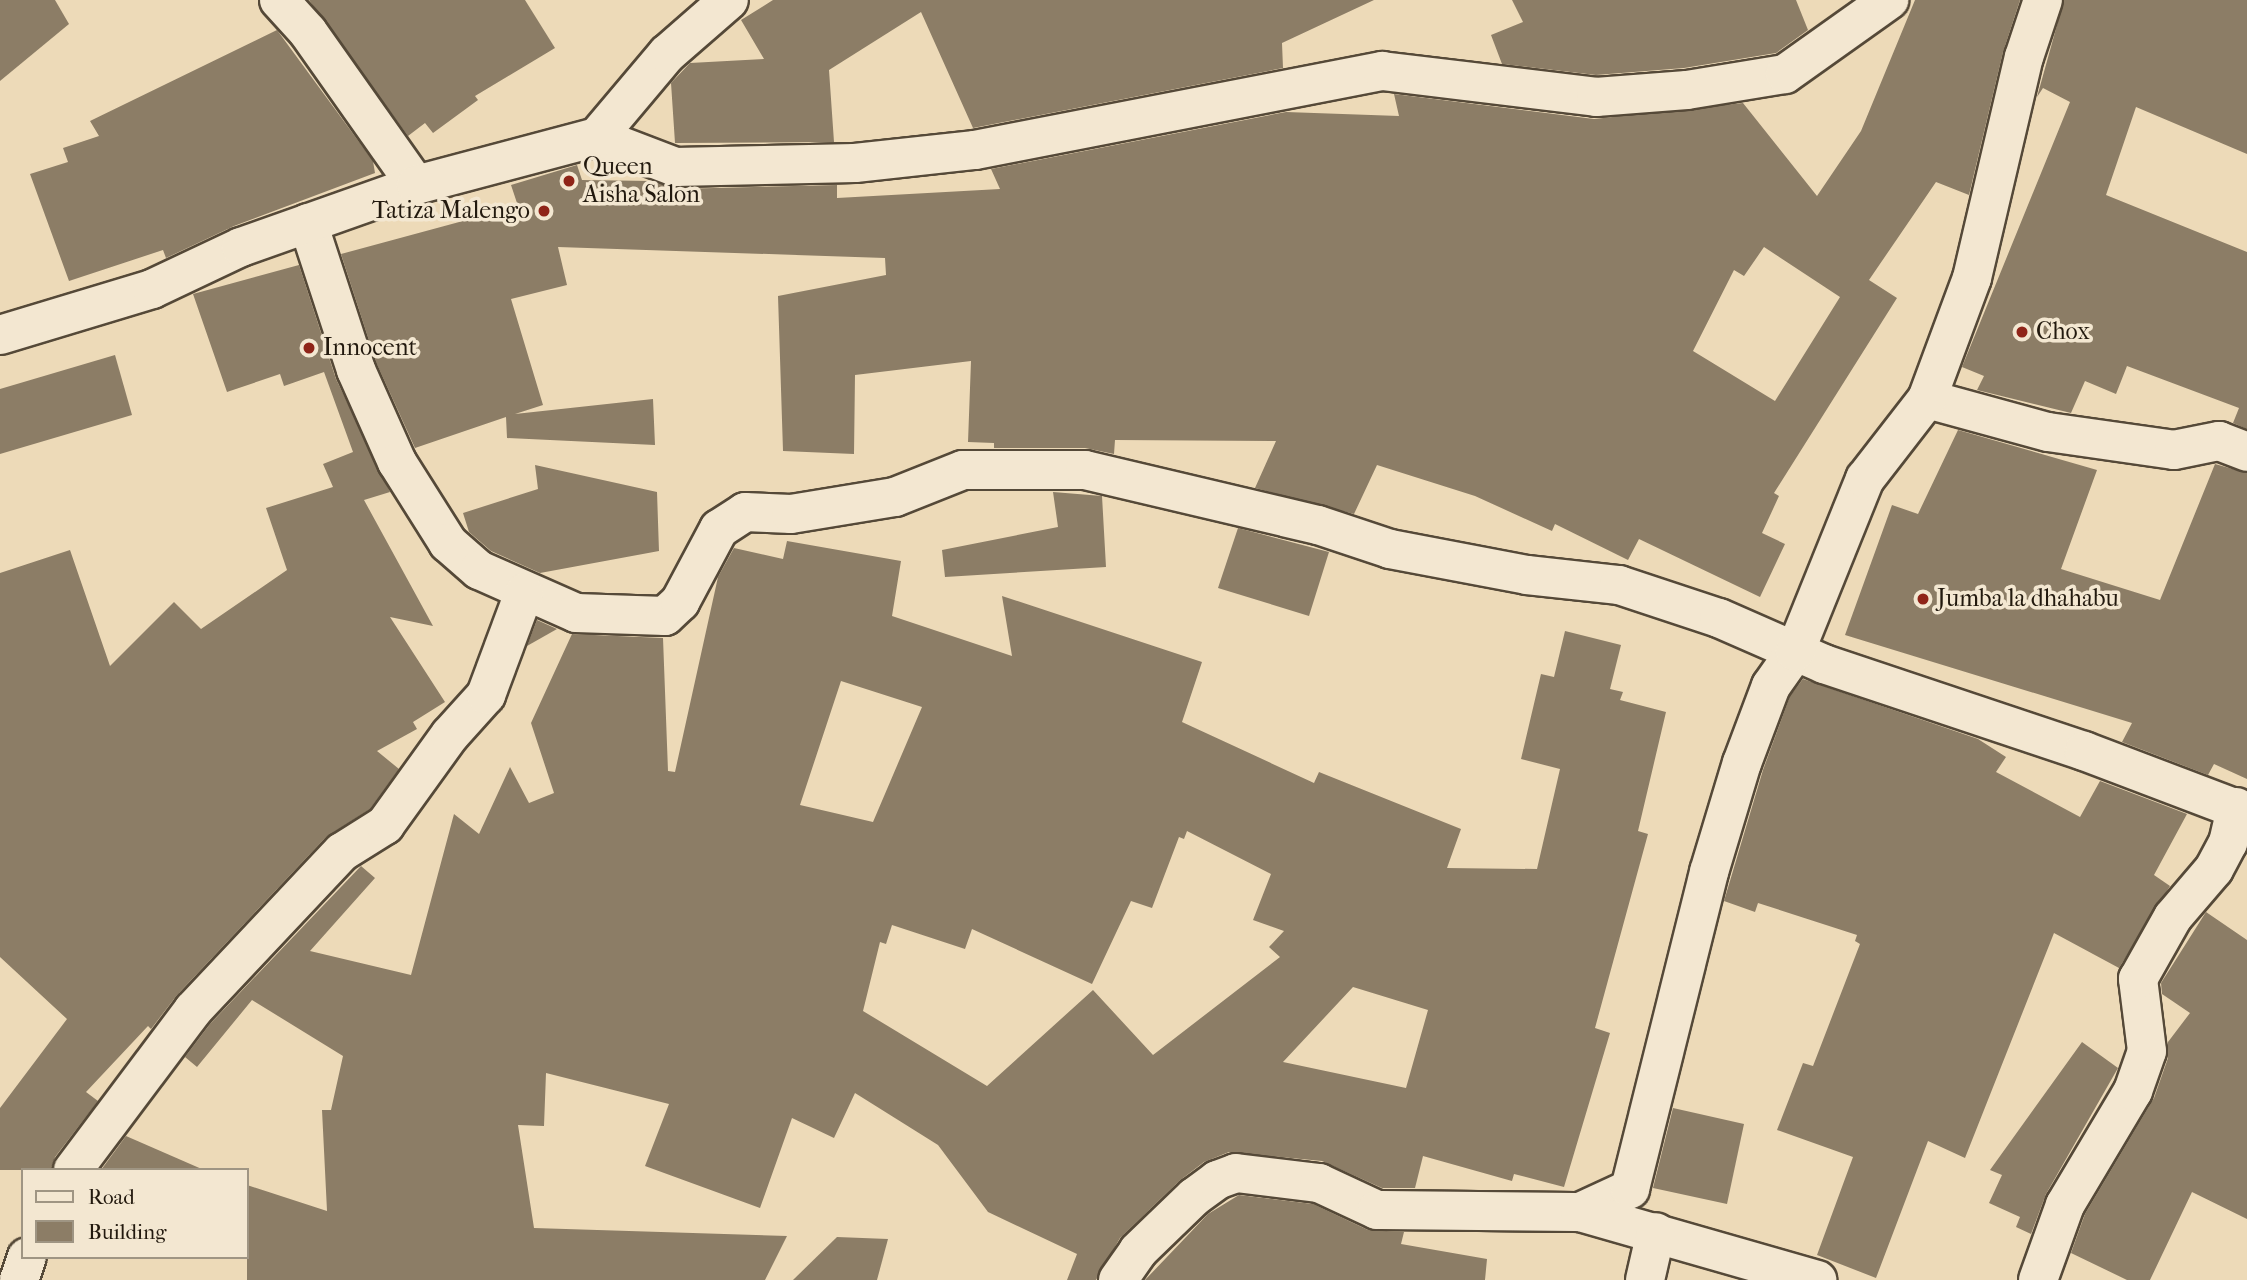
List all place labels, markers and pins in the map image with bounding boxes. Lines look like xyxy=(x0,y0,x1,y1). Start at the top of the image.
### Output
place label: Queen Aisha Salon xyxy=(583,153,700,209)
marker: Queen Aisha Salon xyxy=(561,173,577,189)
place label: Tatiza Malengo xyxy=(372,197,530,225)
marker: Tatiza Malengo xyxy=(536,203,552,219)
place label: Chox xyxy=(2036,318,2090,346)
marker: Chox xyxy=(2014,324,2030,340)
place label: Innocent xyxy=(323,334,417,362)
marker: Innocent xyxy=(301,340,317,356)
place label: Jumba la dhahabu xyxy=(1937,585,2119,613)
marker: Jumba la dhahabu xyxy=(1915,591,1931,607)

